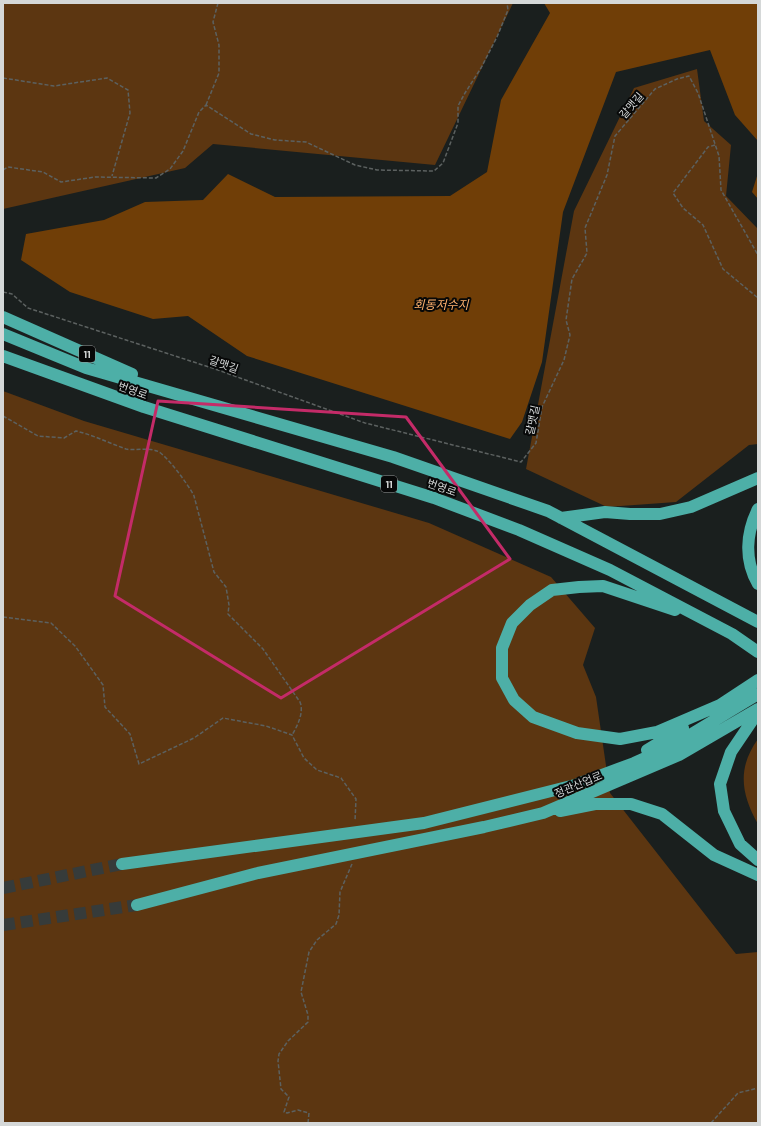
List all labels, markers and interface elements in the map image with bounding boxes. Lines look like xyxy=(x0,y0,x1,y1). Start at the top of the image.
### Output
street label: 갈맷길 xyxy=(616,89,646,121)
water label: 회동저수지 xyxy=(413,297,470,311)
road number: 11 xyxy=(79,346,95,362)
street label: 갈맷길 xyxy=(208,353,240,375)
street label: 번영로 xyxy=(117,379,149,401)
street label: 갈맷길 xyxy=(522,404,542,436)
road number: 11 xyxy=(381,476,397,492)
street label: 번영로 xyxy=(426,476,458,498)
street label: 정관산업로 xyxy=(552,768,604,800)

